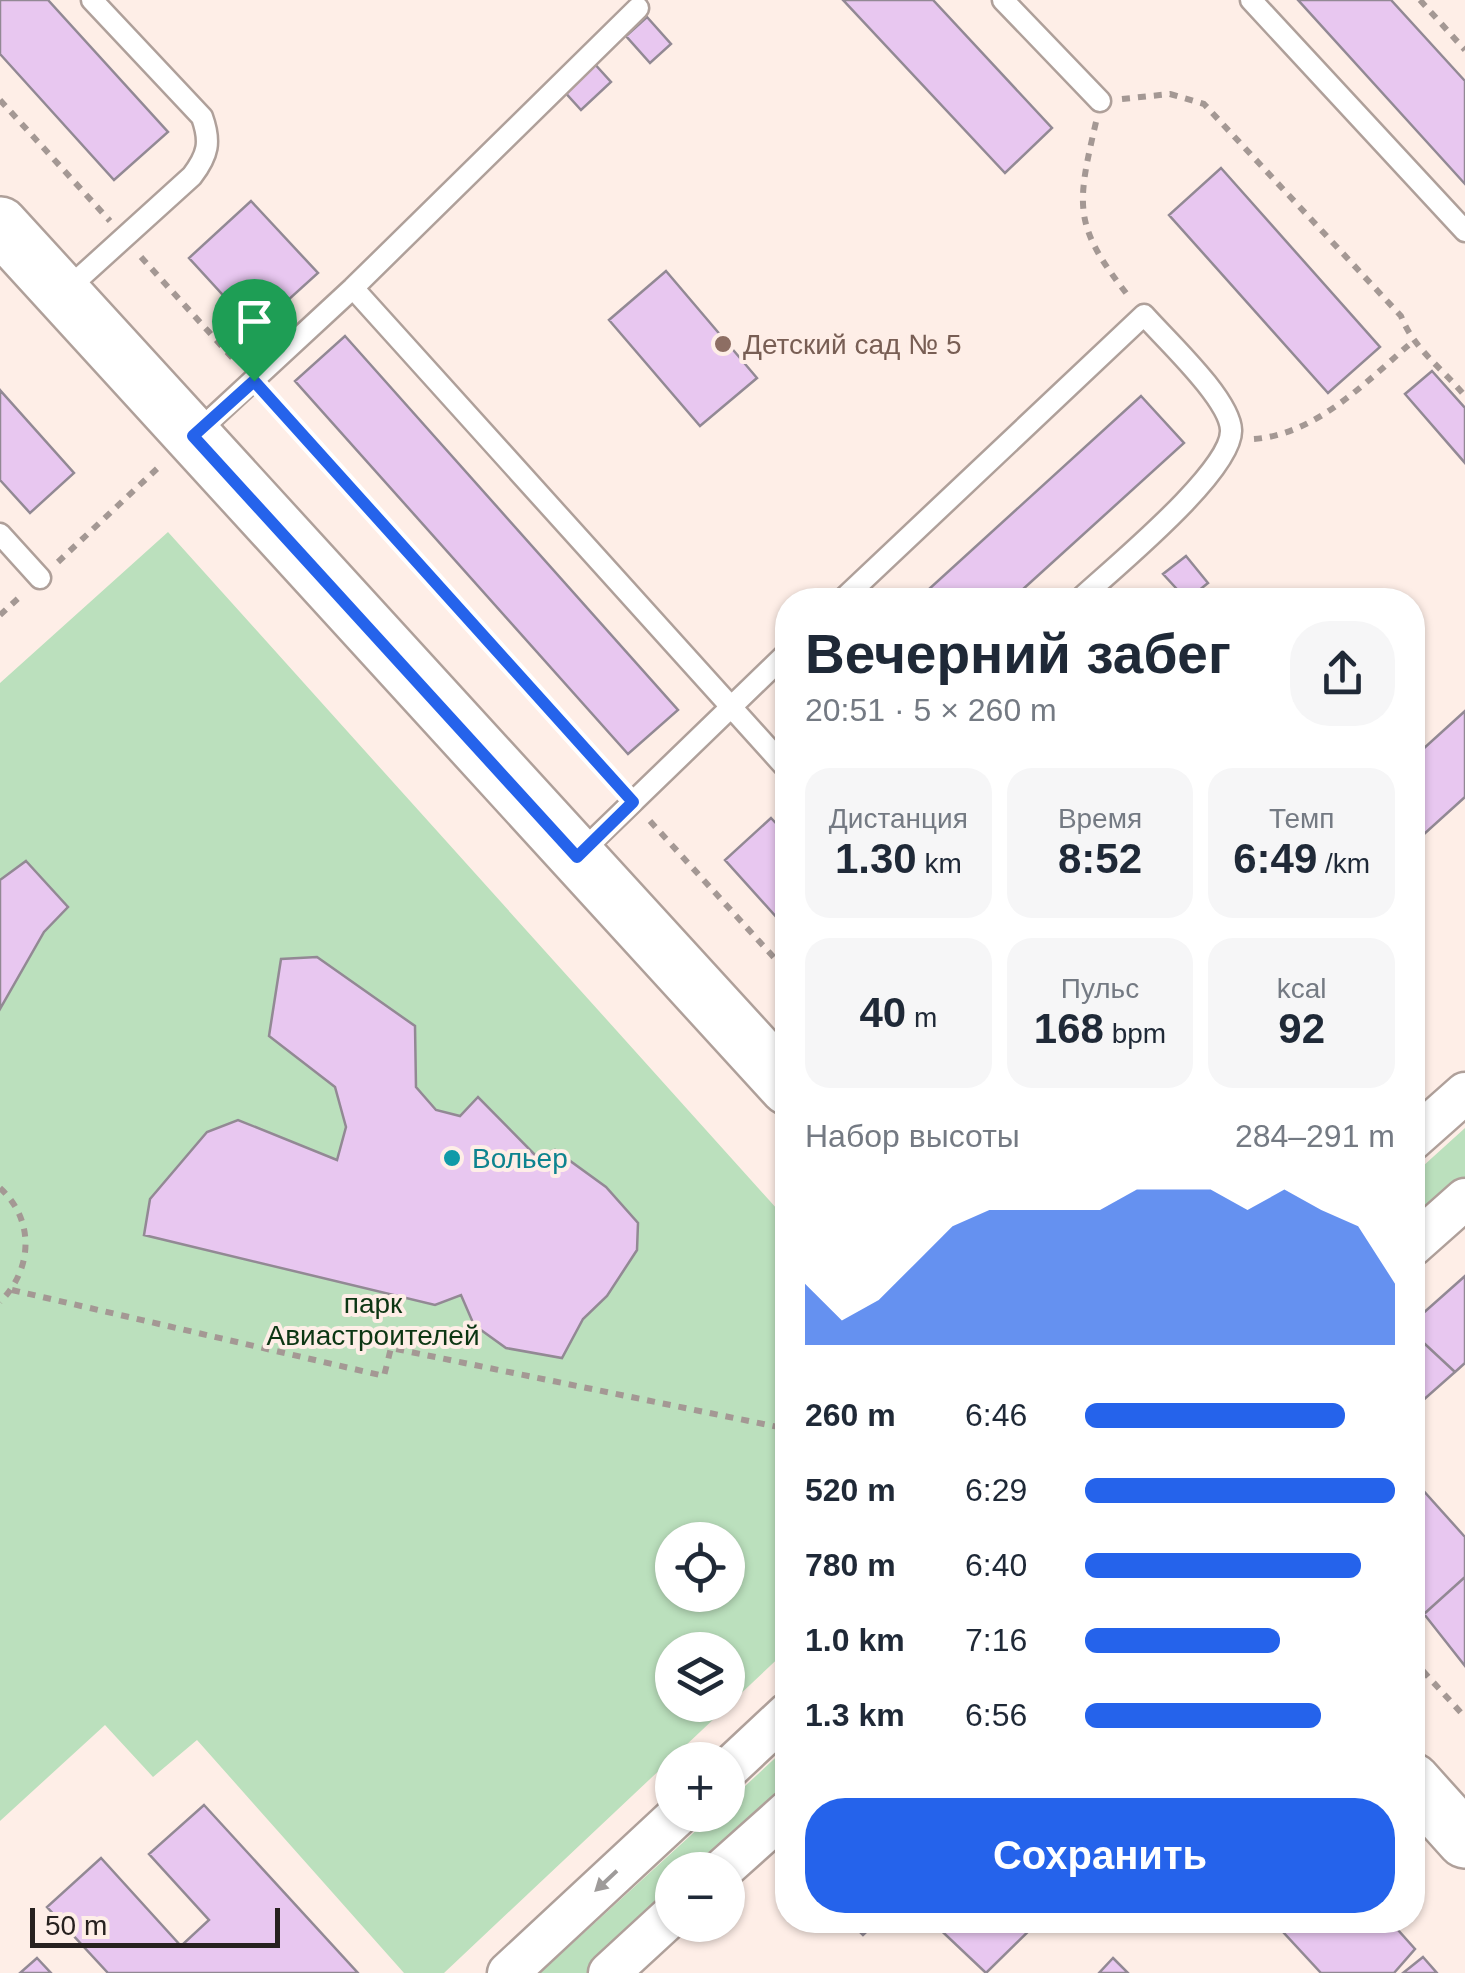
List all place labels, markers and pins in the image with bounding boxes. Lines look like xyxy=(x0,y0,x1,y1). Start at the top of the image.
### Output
pin xyxy=(212,279,297,382)
place label: Детский сад № 5 xyxy=(743,329,962,360)
marker: Детский сад № 5 xyxy=(712,333,734,355)
place label: Вольер xyxy=(472,1143,568,1174)
marker: Вольер xyxy=(441,1147,463,1169)

